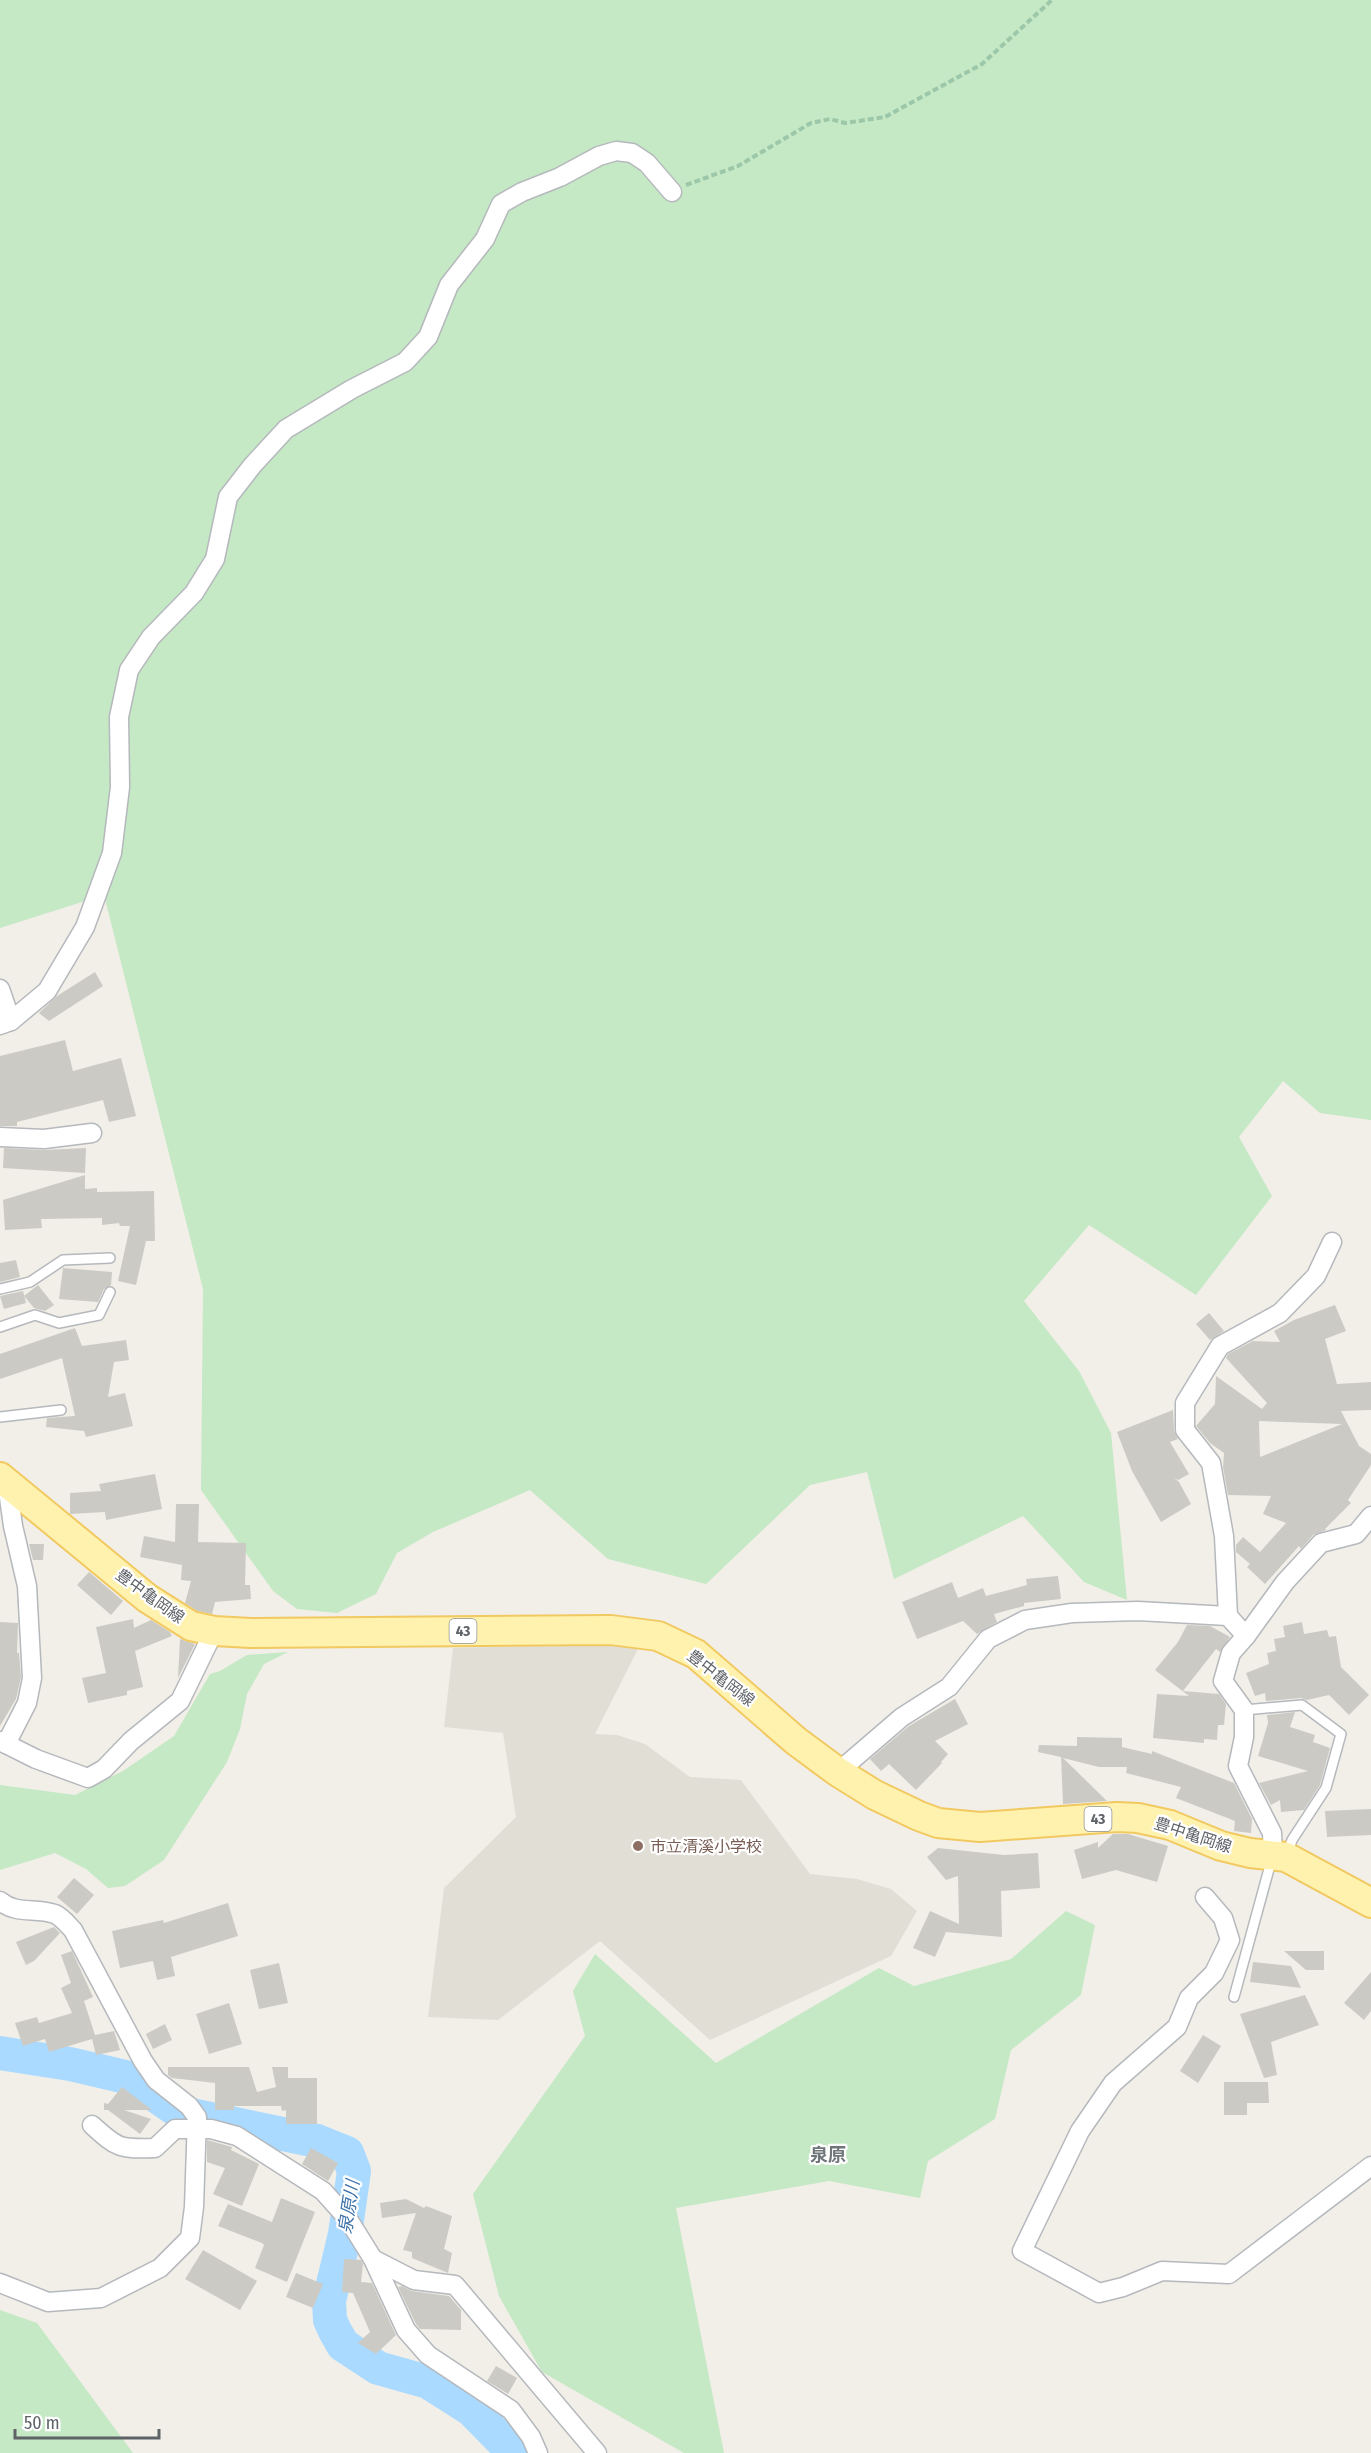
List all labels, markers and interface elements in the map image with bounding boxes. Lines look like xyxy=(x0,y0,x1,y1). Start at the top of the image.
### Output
street label: 豊中亀岡線 xyxy=(112,1565,188,1627)
road number: 43 xyxy=(450,1619,476,1643)
street label: 豊中亀岡線 xyxy=(684,1646,758,1710)
road number: 43 xyxy=(1084,1807,1112,1831)
street label: 豊中亀岡線 xyxy=(1152,1814,1234,1856)
place label: 市立清溪小学校 xyxy=(650,1837,762,1856)
marker: 市立清溪小学校 xyxy=(631,1839,645,1853)
district label: 泉原 xyxy=(810,2144,846,2166)
water label: 泉原川 xyxy=(334,2177,364,2235)
scale bar xyxy=(15,2402,159,2440)
text: 50 m xyxy=(24,2412,60,2434)

